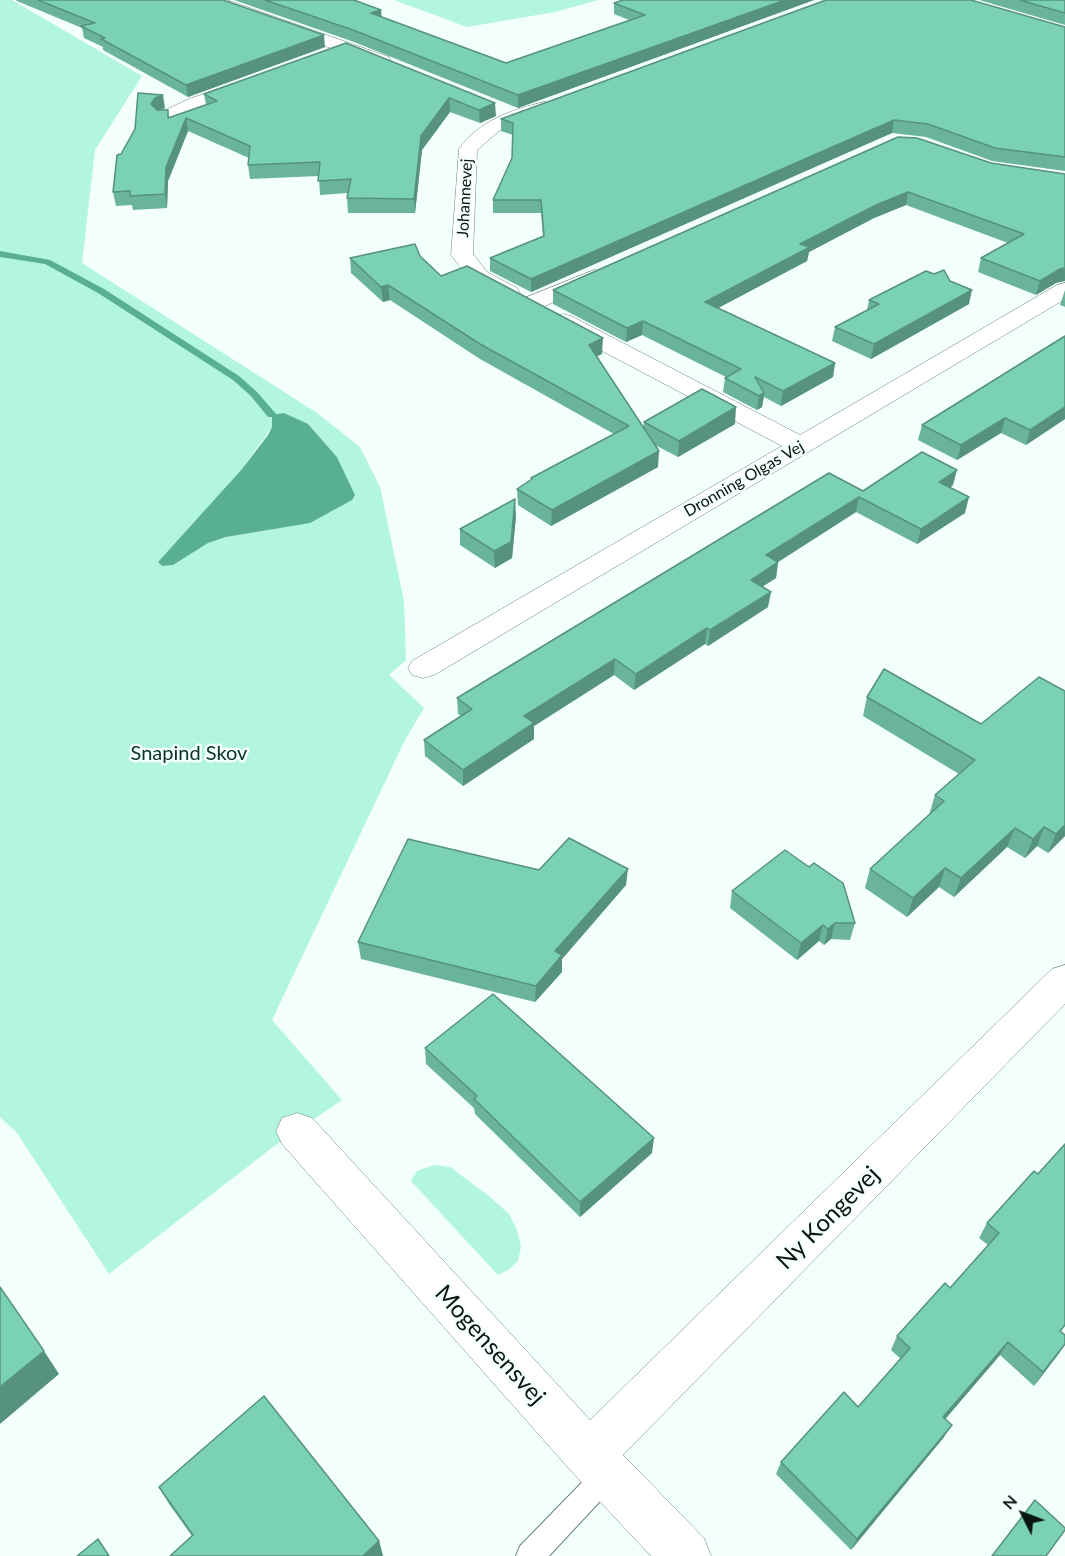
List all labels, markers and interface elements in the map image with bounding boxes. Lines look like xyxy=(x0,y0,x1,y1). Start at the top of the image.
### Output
street label: Johannevej xyxy=(453,158,477,238)
street label: Dronning Olgas Vej xyxy=(681,437,807,521)
park label: Snapind Skov xyxy=(131,742,247,766)
street label: Ny Kongevej xyxy=(771,1161,885,1275)
street label: Mogensensvej xyxy=(429,1279,551,1411)
north arrow xyxy=(993,1484,1053,1544)
text: N xyxy=(998,1491,1020,1513)

